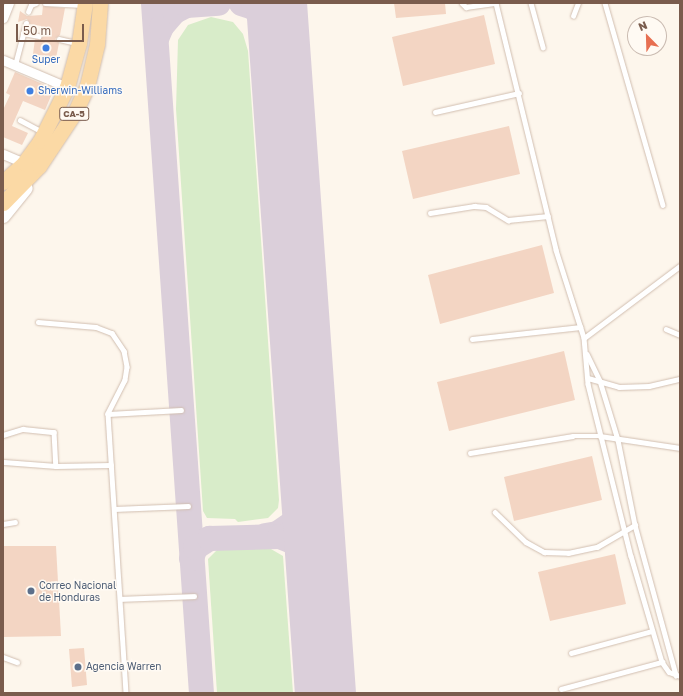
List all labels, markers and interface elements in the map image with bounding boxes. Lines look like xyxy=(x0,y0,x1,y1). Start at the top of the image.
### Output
scale bar xyxy=(18,16,86,42)
north arrow xyxy=(627,16,667,56)
text: N xyxy=(636,18,649,33)
text: 50 m xyxy=(23,23,51,38)
marker: Super xyxy=(41,43,51,53)
place label: Super xyxy=(32,54,60,66)
place label: Sherwin-Williams xyxy=(38,85,122,97)
marker: Sherwin-Williams xyxy=(25,86,35,96)
road number: CA-5 xyxy=(59,107,89,121)
place label: Correo Nacional de Honduras xyxy=(39,579,116,602)
marker: Correo Nacional de Honduras xyxy=(26,586,36,596)
place label: Agencia Warren xyxy=(86,661,161,673)
marker: Agencia Warren xyxy=(73,662,83,672)

